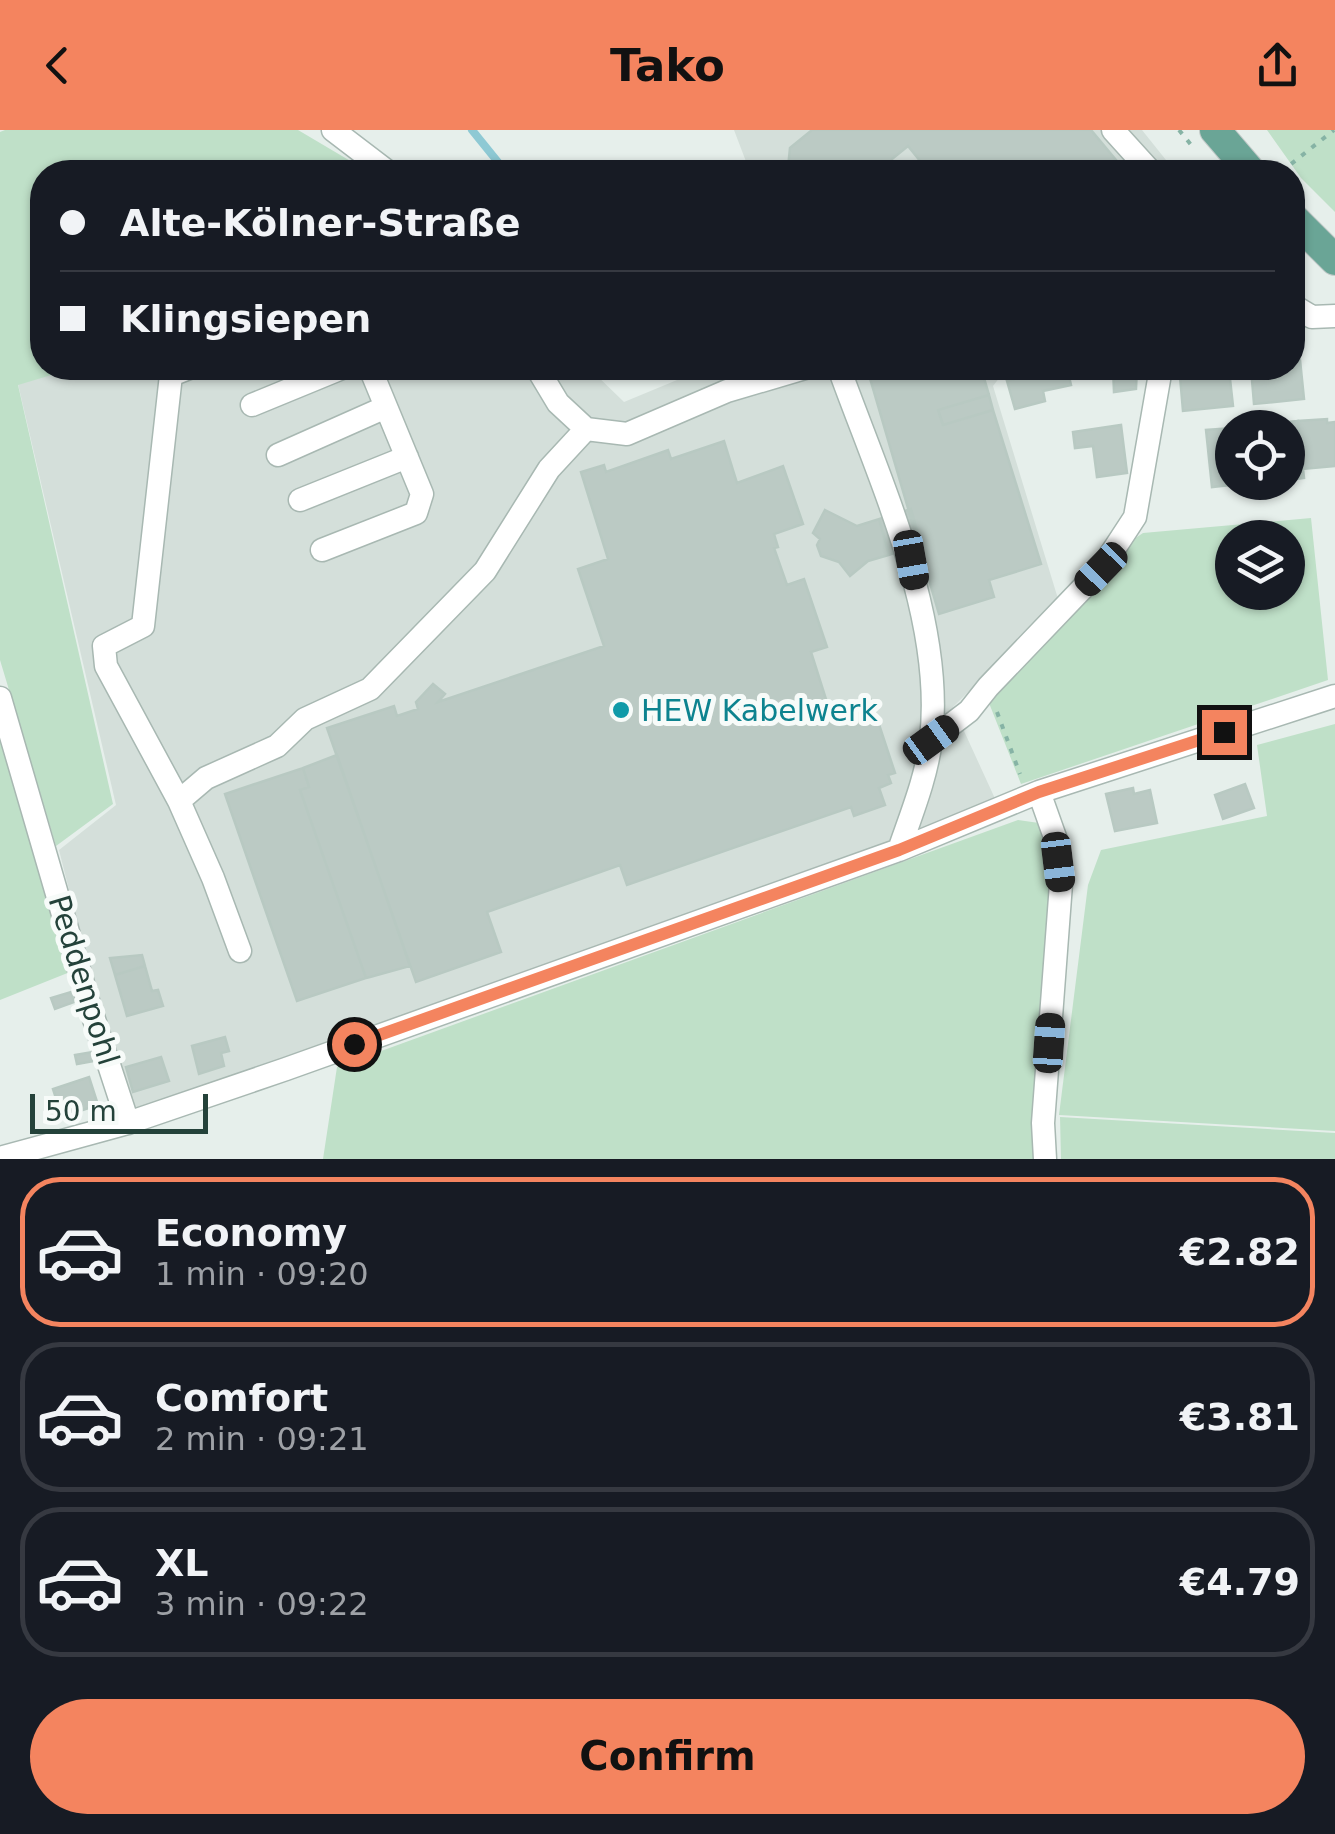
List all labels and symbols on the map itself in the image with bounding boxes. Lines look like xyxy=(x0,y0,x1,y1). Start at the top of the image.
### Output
car xyxy=(891,528,931,592)
car xyxy=(1069,537,1133,601)
place label: HEW Kabelwerk xyxy=(641,693,878,728)
marker: HEW Kabelwerk xyxy=(610,699,632,721)
car xyxy=(898,710,964,770)
route end xyxy=(1202,710,1247,755)
car xyxy=(1039,830,1077,894)
street label: Peddenpohl xyxy=(42,891,126,1069)
car xyxy=(1032,1012,1066,1074)
route start xyxy=(332,1022,377,1067)
scale bar xyxy=(30,1089,208,1134)

